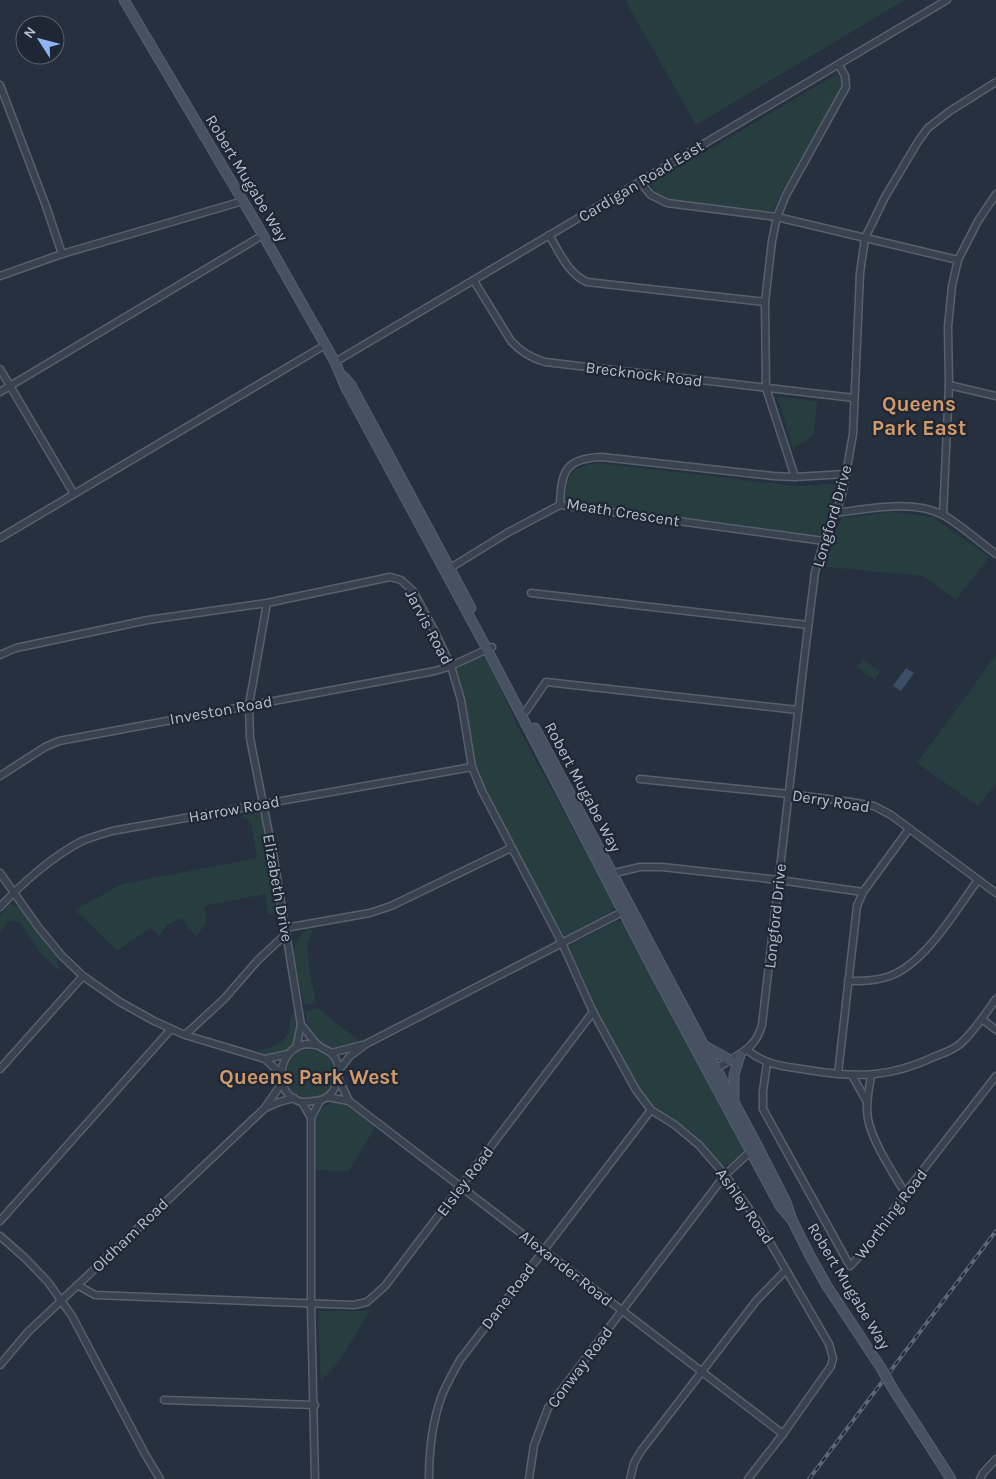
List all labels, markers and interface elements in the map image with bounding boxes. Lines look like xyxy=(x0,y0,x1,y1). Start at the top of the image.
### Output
north arrow xyxy=(15,15,65,65)
text: N xyxy=(20,24,40,42)
street label: Robert Mugabe Way xyxy=(202,111,293,245)
street label: Cardigan Road East xyxy=(575,136,707,226)
street label: Brecknock Road xyxy=(585,357,703,391)
district label: Queens Park East xyxy=(872,392,966,440)
street label: Longford Drive xyxy=(808,463,856,569)
street label: Meath Crescent xyxy=(565,494,681,530)
street label: Jarvis Road xyxy=(401,586,457,668)
street label: Investon Road xyxy=(168,692,274,728)
street label: Robert Mugabe Way xyxy=(541,719,626,856)
street label: Derry Road xyxy=(791,785,871,817)
street label: Harrow Road xyxy=(187,792,281,826)
street label: Elizabeth Drive xyxy=(259,833,297,943)
street label: Longford Drive xyxy=(760,863,790,969)
district label: Queens Park West xyxy=(219,1065,399,1089)
street label: Elsley Road xyxy=(433,1142,497,1220)
street label: Ashley Road xyxy=(712,1164,778,1248)
street label: Worthing Road xyxy=(851,1165,931,1263)
street label: Oldham Road xyxy=(88,1194,172,1276)
street label: Robert Mugabe Way xyxy=(804,1219,895,1353)
street label: Alexander Road xyxy=(516,1226,616,1310)
street label: Dane Road xyxy=(477,1259,539,1333)
street label: Conway Road xyxy=(543,1323,617,1411)

